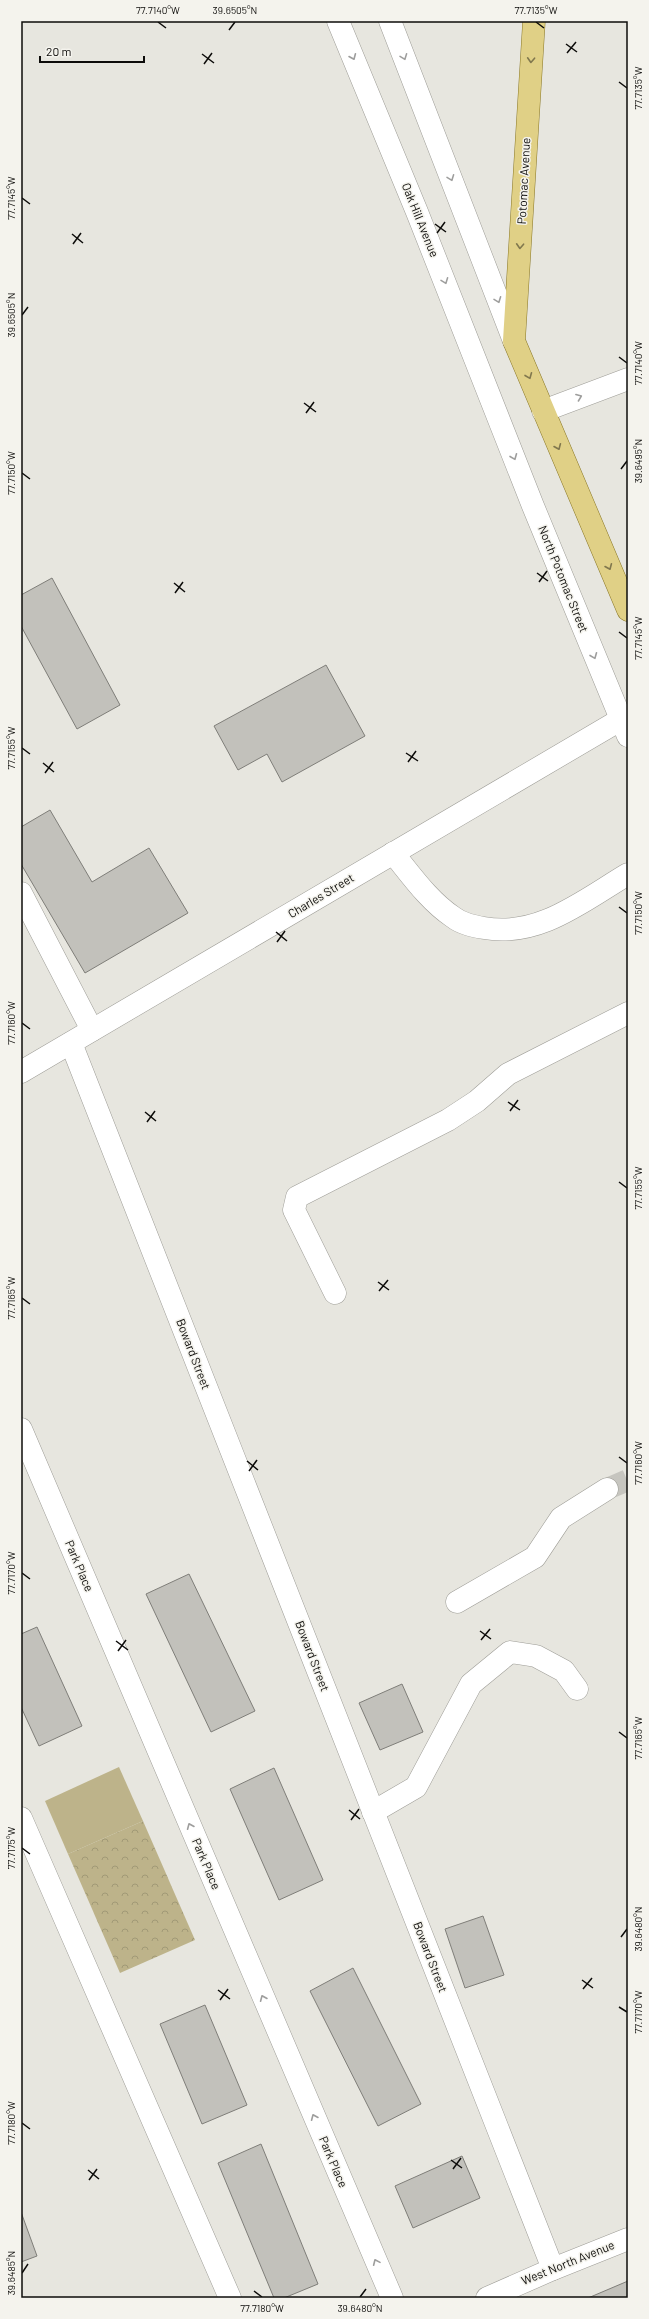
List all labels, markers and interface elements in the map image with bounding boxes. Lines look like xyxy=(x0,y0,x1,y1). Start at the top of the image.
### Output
text: 77.7140°W xyxy=(136,4,180,16)
text: 39.6505°N xyxy=(213,4,257,16)
text: 77.7135°W xyxy=(515,4,558,16)
scale bar xyxy=(40,38,144,64)
text: 20 m xyxy=(46,44,72,58)
one-way arrow xyxy=(348,53,356,60)
one-way arrow xyxy=(400,54,408,61)
one-way arrow xyxy=(527,57,536,63)
text: 77.7135°W xyxy=(632,66,644,109)
street label: Potomac Avenue xyxy=(514,137,532,225)
one-way arrow xyxy=(447,175,455,182)
text: 77.7145°W xyxy=(5,176,17,220)
street label: Oak Hill Avenue xyxy=(400,180,442,259)
one-way arrow xyxy=(516,243,524,249)
one-way arrow xyxy=(440,278,448,285)
text: 39.6505°N xyxy=(5,293,17,337)
one-way arrow xyxy=(494,296,502,303)
text: 77.7140°W xyxy=(632,341,644,385)
one-way arrow xyxy=(524,373,532,380)
one-way arrow xyxy=(576,394,583,402)
text: 39.6495°N xyxy=(632,439,644,483)
one-way arrow xyxy=(553,443,561,451)
text: 77.7150°W xyxy=(5,451,17,495)
one-way arrow xyxy=(509,454,517,461)
street label: North Potomac Street xyxy=(536,523,592,634)
one-way arrow xyxy=(605,563,613,570)
text: 77.7145°W xyxy=(632,616,644,660)
one-way arrow xyxy=(589,651,597,659)
text: 77.7155°W xyxy=(5,726,17,769)
street label: Charles Street xyxy=(285,870,356,920)
text: 77.7150°W xyxy=(632,891,644,935)
text: 77.7160°W xyxy=(5,1001,17,1045)
text: 77.7155°W xyxy=(632,1166,644,1209)
text: 77.7165°W xyxy=(5,1276,17,1319)
street label: Boward Street xyxy=(174,1316,214,1391)
text: 77.7160°W xyxy=(632,1441,644,1485)
street label: Park Place xyxy=(63,1538,97,1593)
text: 77.7170°W xyxy=(5,1551,17,1595)
street label: Boward Street xyxy=(293,1618,333,1693)
text: 77.7165°W xyxy=(632,1716,644,1759)
one-way arrow xyxy=(187,1823,195,1831)
text: 77.7175°W xyxy=(5,1827,17,1869)
street label: Park Place xyxy=(190,1836,224,1891)
text: 39.6480°N xyxy=(632,1906,644,1952)
street label: Boward Street xyxy=(411,1919,451,1994)
text: 77.7170°W xyxy=(632,1990,644,2034)
one-way arrow xyxy=(260,1994,268,2002)
text: 77.7180°W xyxy=(5,2101,17,2145)
one-way arrow xyxy=(311,2114,319,2122)
street label: Park Place xyxy=(317,2134,351,2189)
street label: West North Avenue xyxy=(519,2237,616,2287)
text: 39.6485°N xyxy=(5,2251,17,2295)
one-way arrow xyxy=(373,2259,381,2266)
text: 77.7180°W xyxy=(240,2302,284,2314)
text: 39.6480°N xyxy=(337,2302,383,2314)

